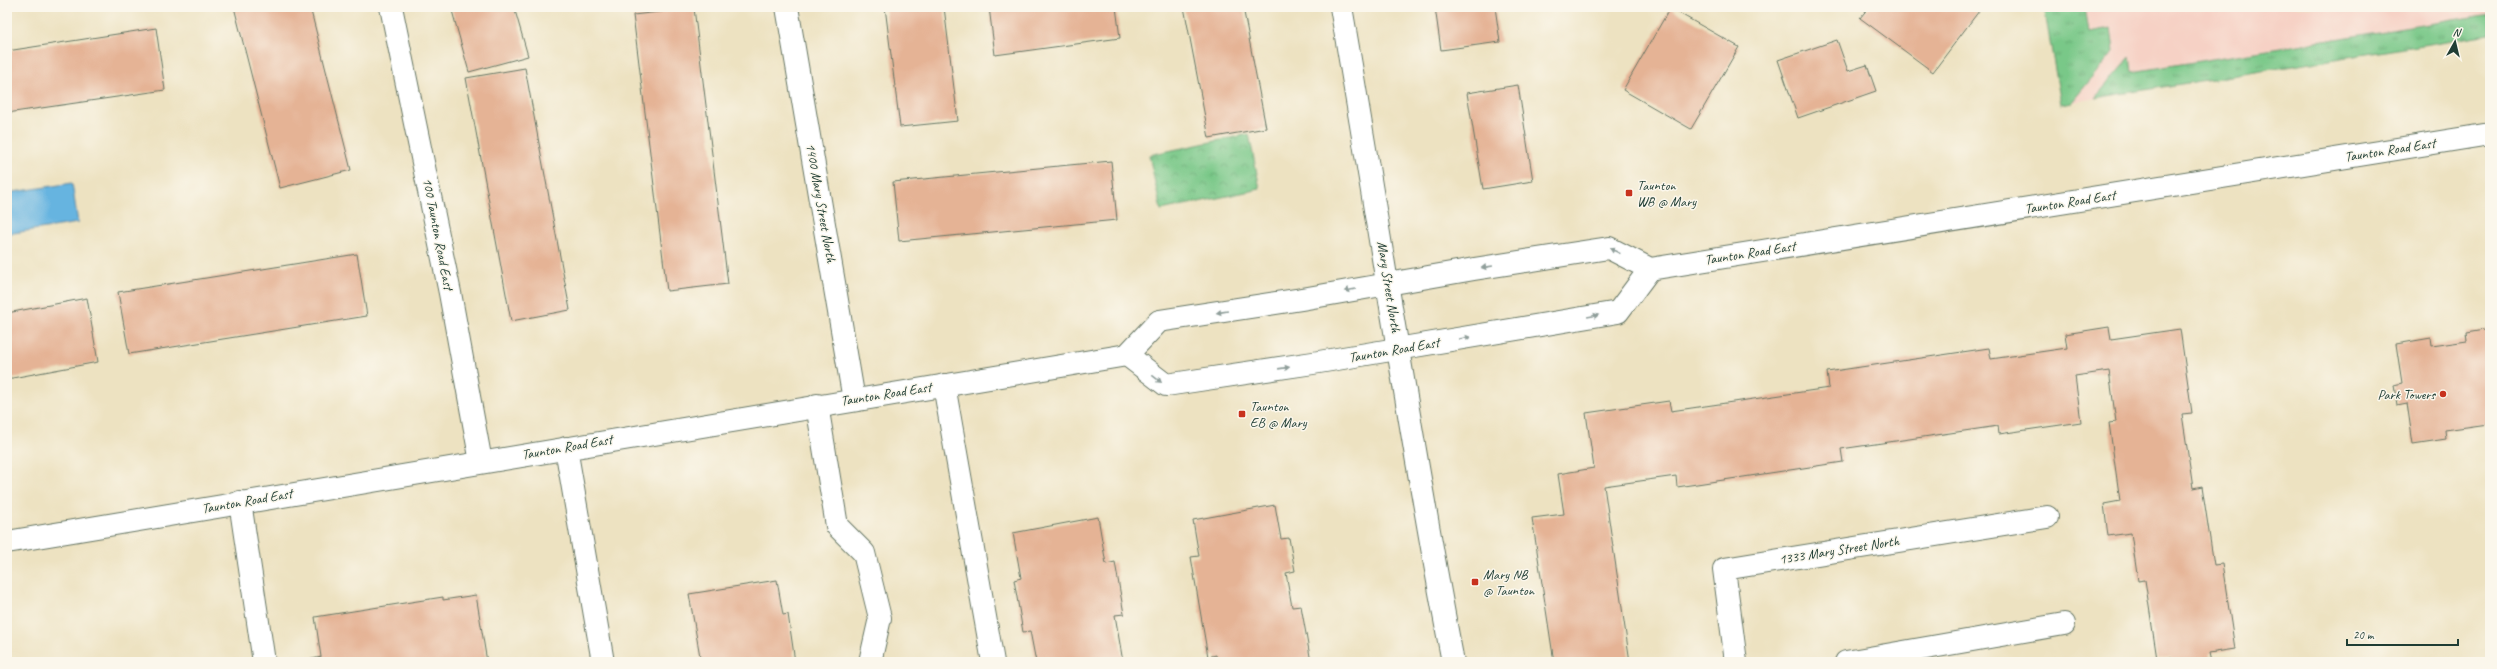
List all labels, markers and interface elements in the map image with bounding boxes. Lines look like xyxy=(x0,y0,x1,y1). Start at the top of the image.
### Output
north arrow xyxy=(2435,22,2475,62)
text: N xyxy=(2452,25,2463,40)
street label: Taunton Road East xyxy=(2344,134,2439,166)
street label: 1400 Mary Street North xyxy=(802,142,840,265)
street label: 100 Taunton Road East xyxy=(419,177,458,294)
place label: Taunton WB @ Mary xyxy=(1637,177,1697,210)
street label: Taunton Road East xyxy=(2024,186,2119,218)
marker: Taunton WB @ Mary xyxy=(1624,188,1634,198)
street label: Taunton Road East xyxy=(1704,237,1799,269)
street label: Mary Street North xyxy=(1373,240,1405,335)
one-way arrow xyxy=(1609,248,1621,254)
one-way arrow xyxy=(1481,264,1493,270)
one-way arrow xyxy=(1344,288,1356,294)
one-way arrow xyxy=(1216,309,1228,315)
one-way arrow xyxy=(1587,313,1599,319)
street label: Taunton Road East xyxy=(1348,333,1443,366)
one-way arrow xyxy=(1459,334,1471,340)
one-way arrow xyxy=(1278,365,1290,371)
one-way arrow xyxy=(1152,374,1163,383)
street label: Taunton Road East xyxy=(840,378,935,410)
place label: Park Towers xyxy=(2378,386,2436,403)
marker: Park Towers xyxy=(2438,389,2448,399)
place label: Taunton EB @ Mary xyxy=(1250,398,1308,431)
marker: Taunton EB @ Mary xyxy=(1237,409,1247,419)
street label: Taunton Road East xyxy=(521,430,616,463)
street label: Taunton Road East xyxy=(201,484,296,517)
street label: 1333 Mary Street North xyxy=(1778,532,1901,568)
place label: Mary NB @ Taunton xyxy=(1483,566,1535,599)
marker: Mary NB @ Taunton xyxy=(1470,577,1480,587)
scale bar xyxy=(2347,621,2458,647)
text: 20 m xyxy=(2353,627,2375,643)

